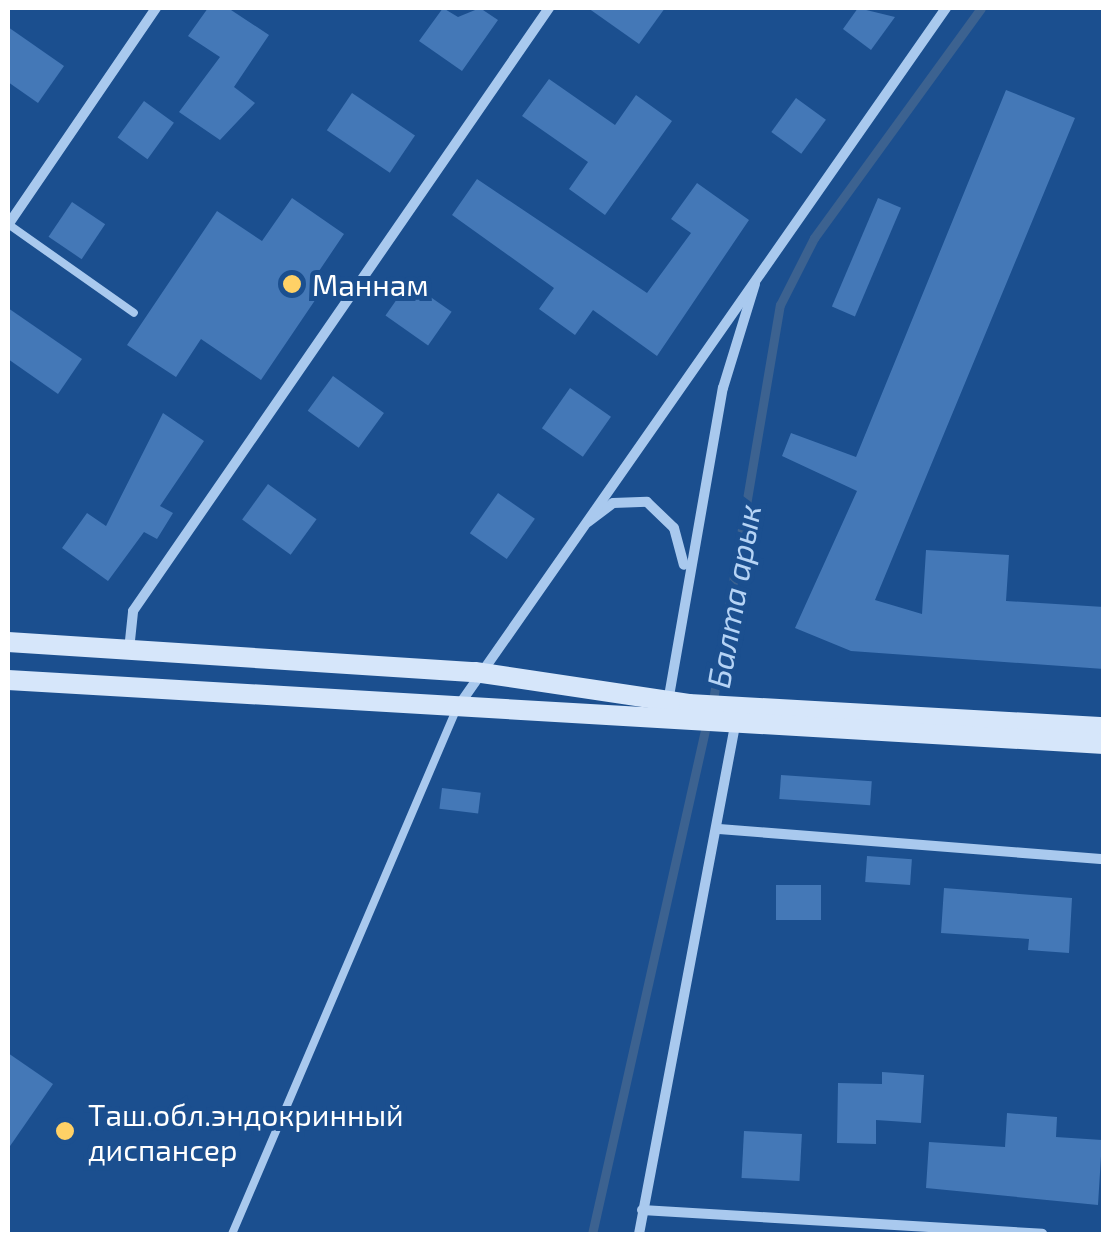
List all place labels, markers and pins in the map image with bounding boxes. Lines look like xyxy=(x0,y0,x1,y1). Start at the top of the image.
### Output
place label: Маннам xyxy=(312,266,429,302)
marker: Маннам xyxy=(281,273,303,295)
place label: Таш.обл.эндокринный диспансер xyxy=(88,1096,404,1166)
marker: Таш.обл.эндокринный диспансер xyxy=(52,1118,78,1144)

